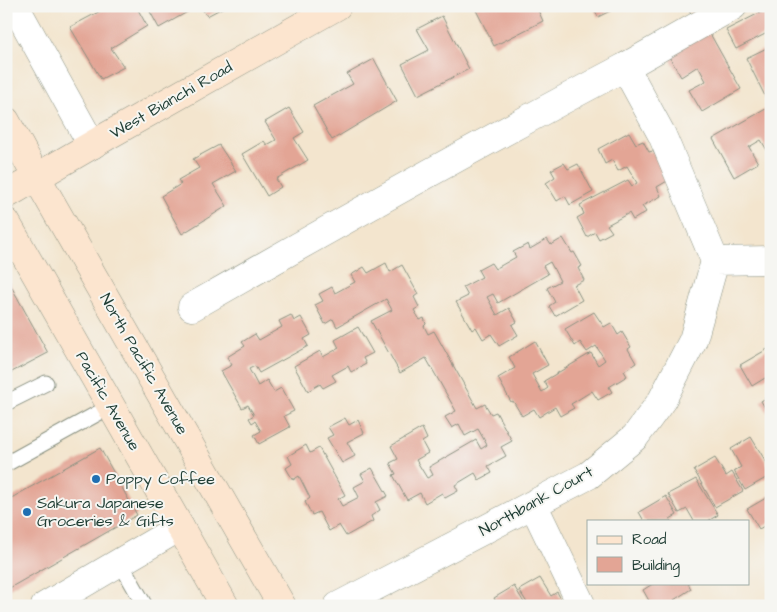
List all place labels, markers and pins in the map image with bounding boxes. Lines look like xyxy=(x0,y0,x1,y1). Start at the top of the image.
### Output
place label: Poppy Coffee xyxy=(106,468,215,491)
marker: Poppy Coffee xyxy=(90,473,102,485)
place label: Sakura Japanese Groceries & Gifts xyxy=(37,492,174,532)
marker: Sakura Japanese Groceries & Gifts xyxy=(21,506,33,518)

